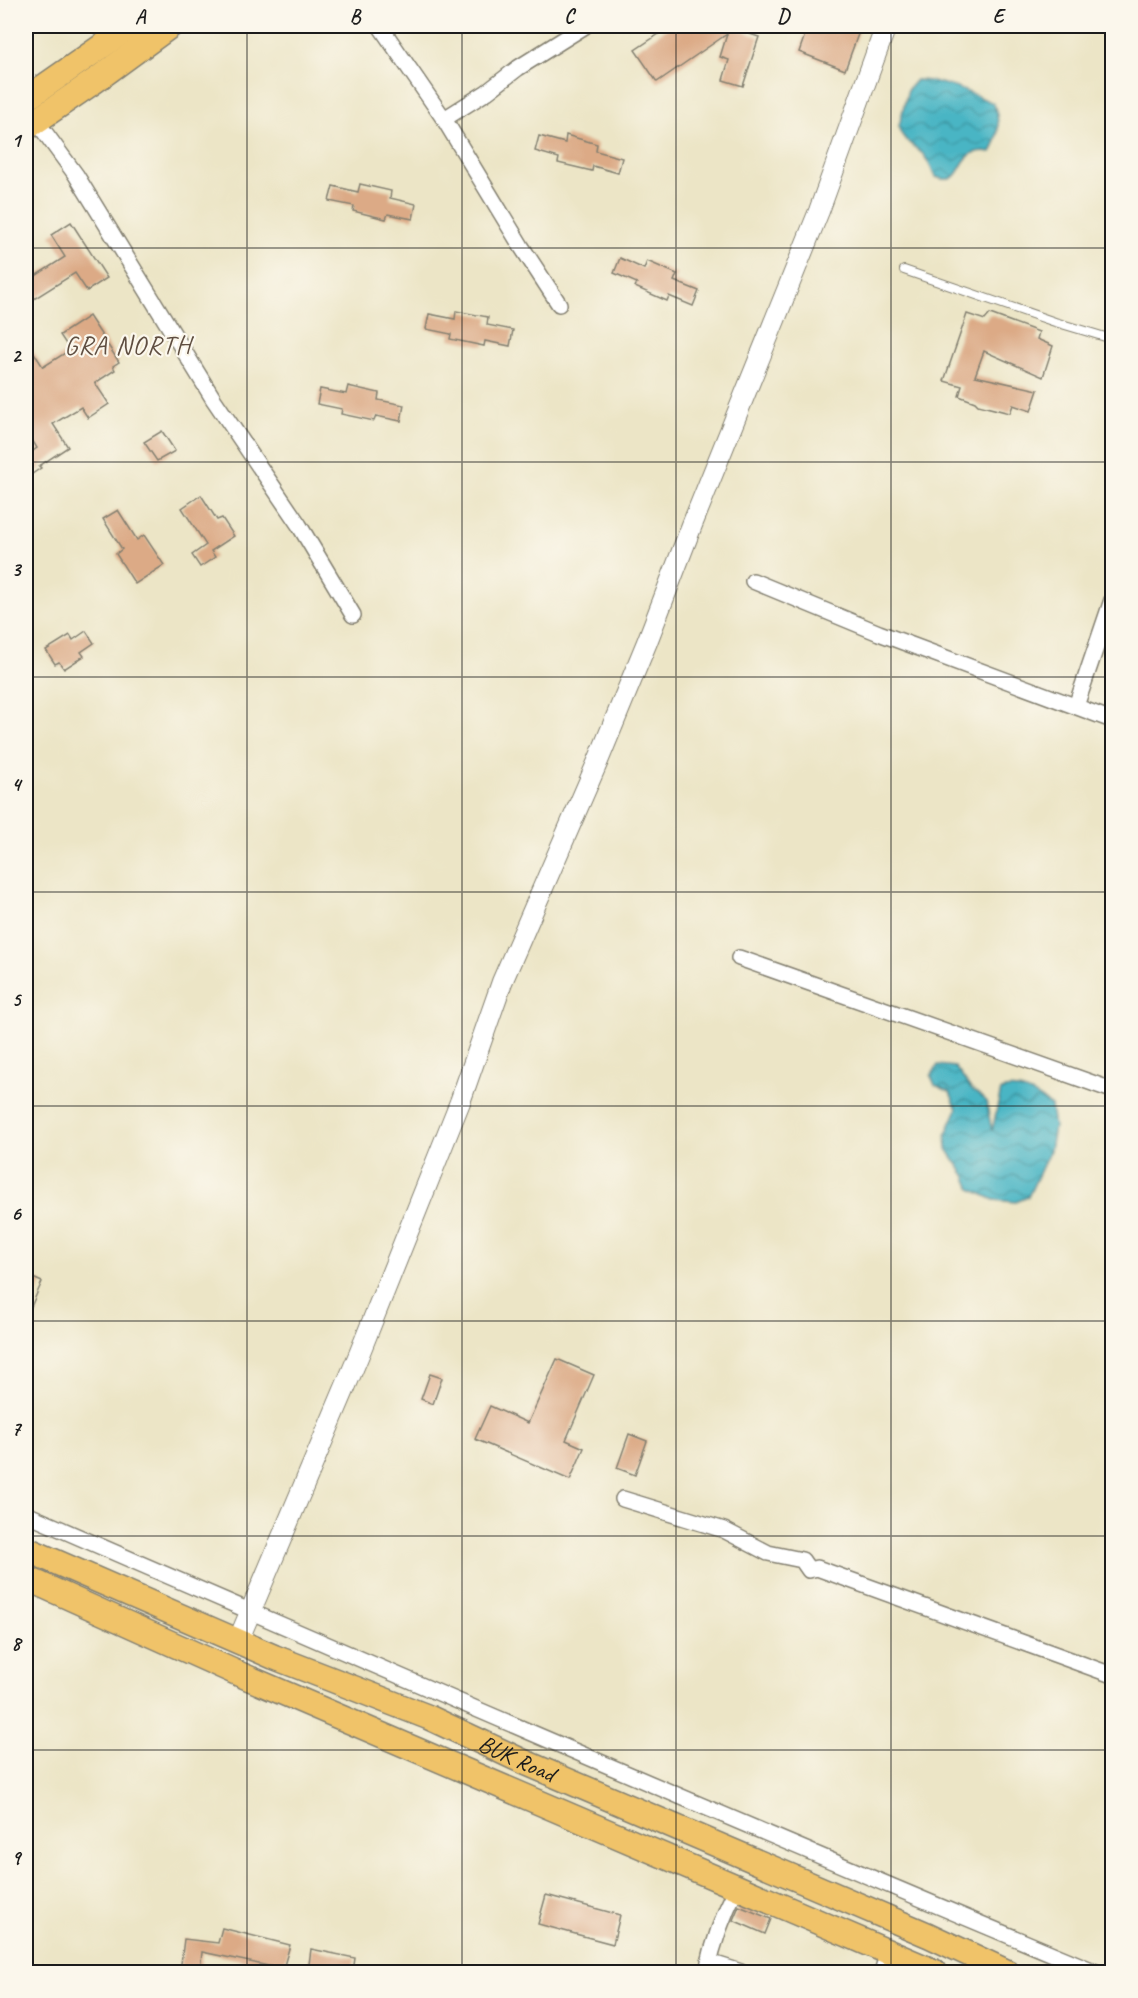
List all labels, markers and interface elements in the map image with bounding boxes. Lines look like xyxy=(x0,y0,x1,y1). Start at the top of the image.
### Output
text: A xyxy=(135,4,147,29)
text: B xyxy=(350,4,362,29)
text: C xyxy=(564,4,576,29)
text: D xyxy=(777,4,791,29)
text: E xyxy=(993,4,1007,29)
text: 1 xyxy=(12,128,23,153)
district label: GRA NORTH xyxy=(64,329,195,362)
text: 2 xyxy=(12,343,23,368)
text: 3 xyxy=(12,557,23,582)
text: 4 xyxy=(12,772,24,797)
text: 5 xyxy=(12,987,23,1012)
text: 6 xyxy=(11,1201,22,1226)
text: 7 xyxy=(12,1416,23,1441)
text: 8 xyxy=(12,1631,24,1656)
street label: BUK Road xyxy=(474,1728,563,1790)
text: 9 xyxy=(12,1845,23,1870)

